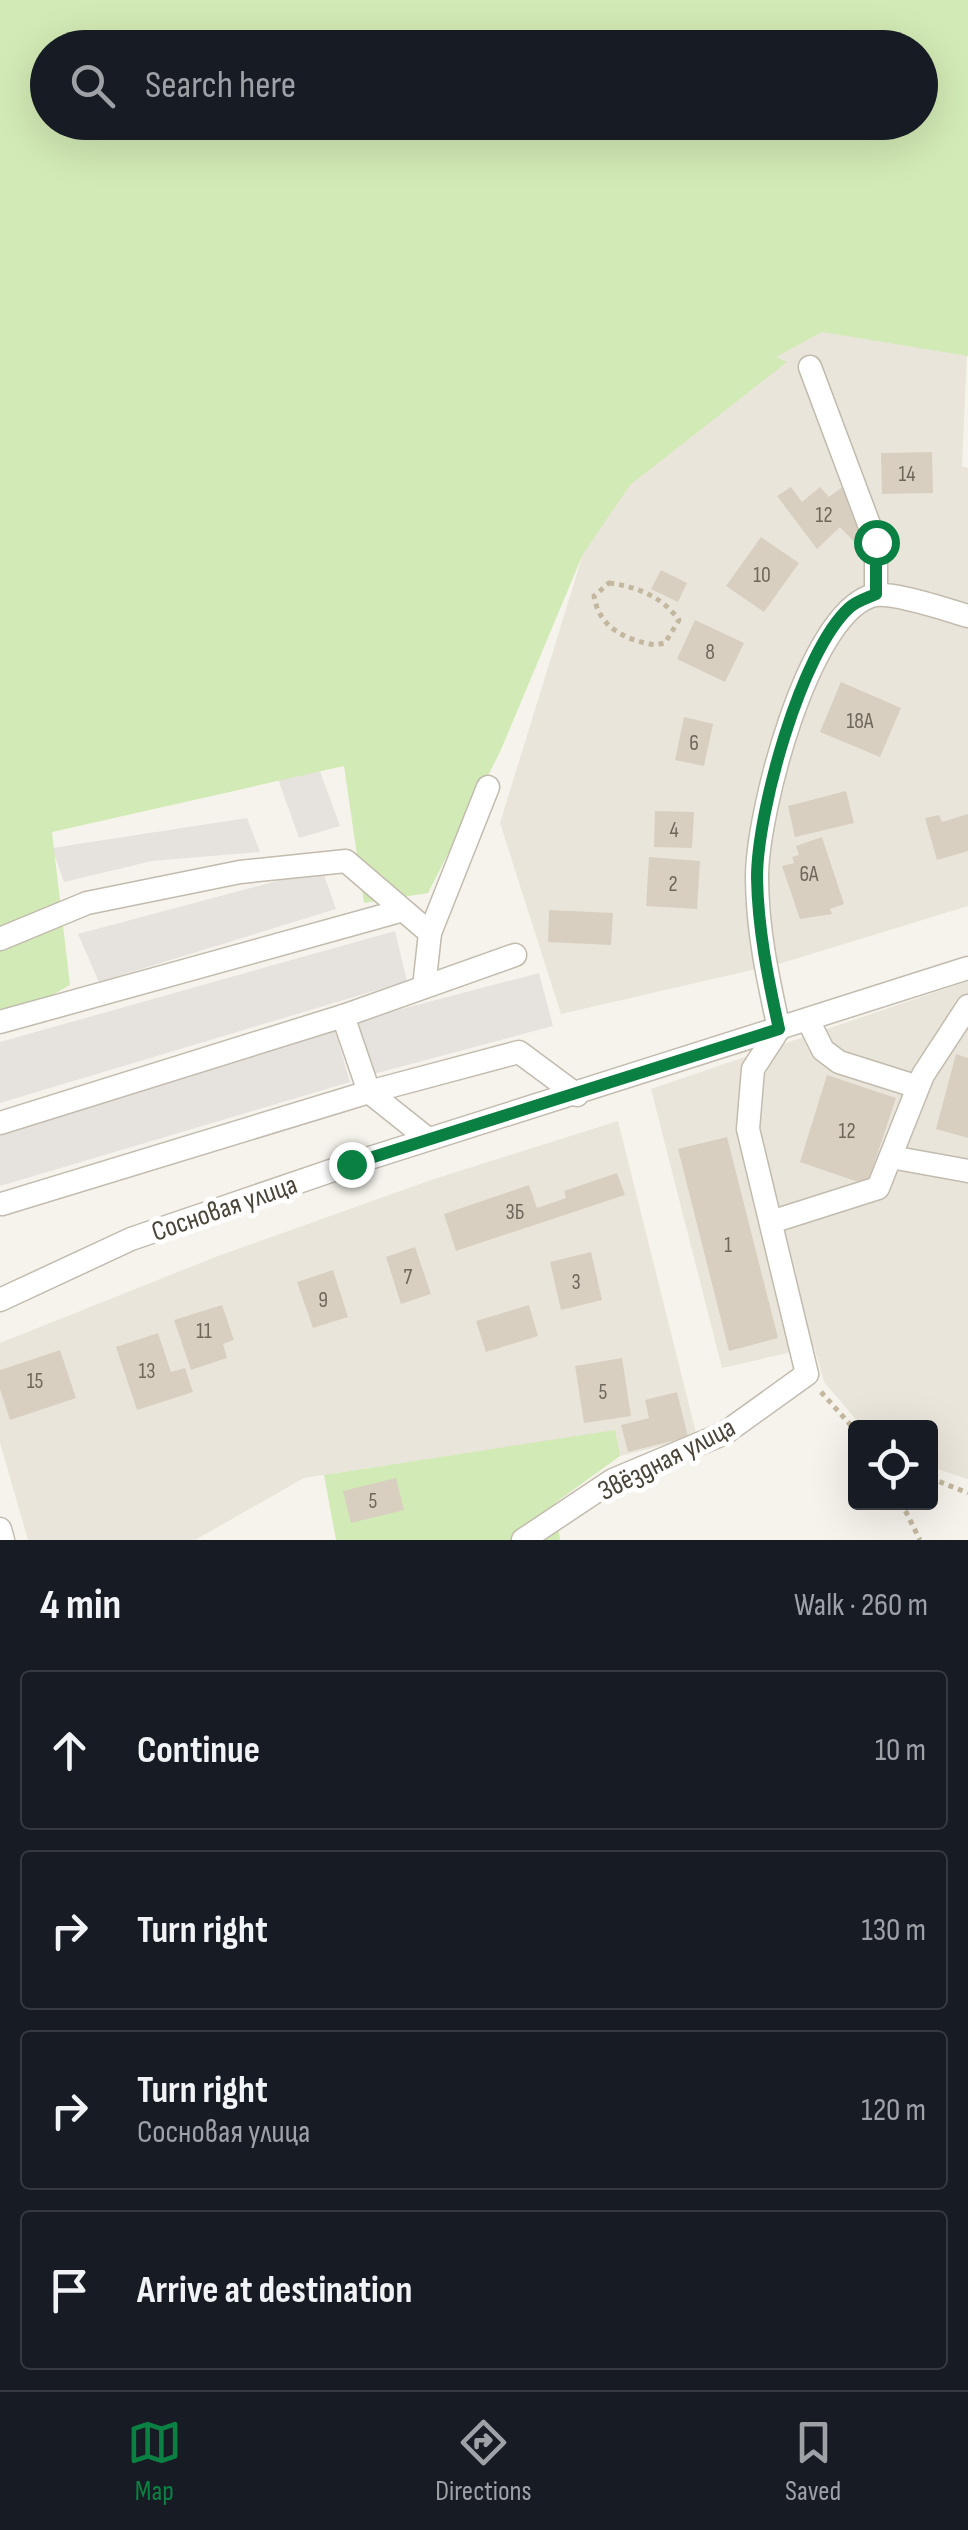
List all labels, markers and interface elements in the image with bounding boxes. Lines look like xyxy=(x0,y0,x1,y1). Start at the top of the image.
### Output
search box xyxy=(30,30,938,140)
icon: search xyxy=(65,58,120,113)
text: Search here xyxy=(145,63,296,108)
house number: 14 xyxy=(899,461,915,488)
house number: 12 xyxy=(815,502,833,529)
route start xyxy=(854,520,900,566)
house number: 10 xyxy=(753,562,771,589)
house number: 8 xyxy=(705,639,715,666)
house number: 18А xyxy=(847,708,874,735)
house number: 6 xyxy=(689,730,699,757)
house number: 4 xyxy=(669,817,679,844)
house number: 6А xyxy=(799,861,819,888)
house number: 2 xyxy=(668,871,678,898)
house number: 12 xyxy=(838,1118,856,1145)
route end xyxy=(329,1142,375,1188)
street label: Сосновая улица xyxy=(147,1168,302,1249)
house number: 3Б xyxy=(506,1199,524,1226)
house number: 1 xyxy=(724,1232,732,1259)
house number: 7 xyxy=(404,1264,413,1291)
house number: 3 xyxy=(571,1269,581,1296)
house number: 9 xyxy=(318,1287,328,1314)
house number: 11 xyxy=(196,1318,212,1345)
house number: 13 xyxy=(139,1358,155,1385)
house number: 15 xyxy=(27,1368,43,1395)
house number: 5 xyxy=(599,1379,608,1406)
street label: Звёздная улица xyxy=(593,1411,741,1508)
map controls xyxy=(848,1420,938,1510)
button: locate xyxy=(848,1420,938,1510)
house number: 5 xyxy=(369,1488,378,1515)
text: 4 min xyxy=(40,1580,121,1631)
text: Walk · 260 m xyxy=(794,1586,928,1625)
icon: ahead xyxy=(42,1723,97,1778)
text: Continue xyxy=(137,1728,260,1773)
text: 10 m xyxy=(875,1731,926,1770)
icon: right xyxy=(42,1903,97,1958)
text: Turn right xyxy=(137,1908,268,1953)
text: 130 m xyxy=(861,1911,926,1950)
text: Turn right xyxy=(137,2068,268,2113)
icon: right xyxy=(42,2083,97,2138)
text: 120 m xyxy=(861,2091,926,2130)
text: Сосновая улица xyxy=(137,2113,310,2152)
icon: arrive xyxy=(42,2263,97,2318)
text: Arrive at destination xyxy=(137,2268,412,2313)
tab: Map xyxy=(127,2415,182,2508)
tab: Directions xyxy=(435,2415,532,2508)
tab: Saved xyxy=(785,2415,841,2508)

